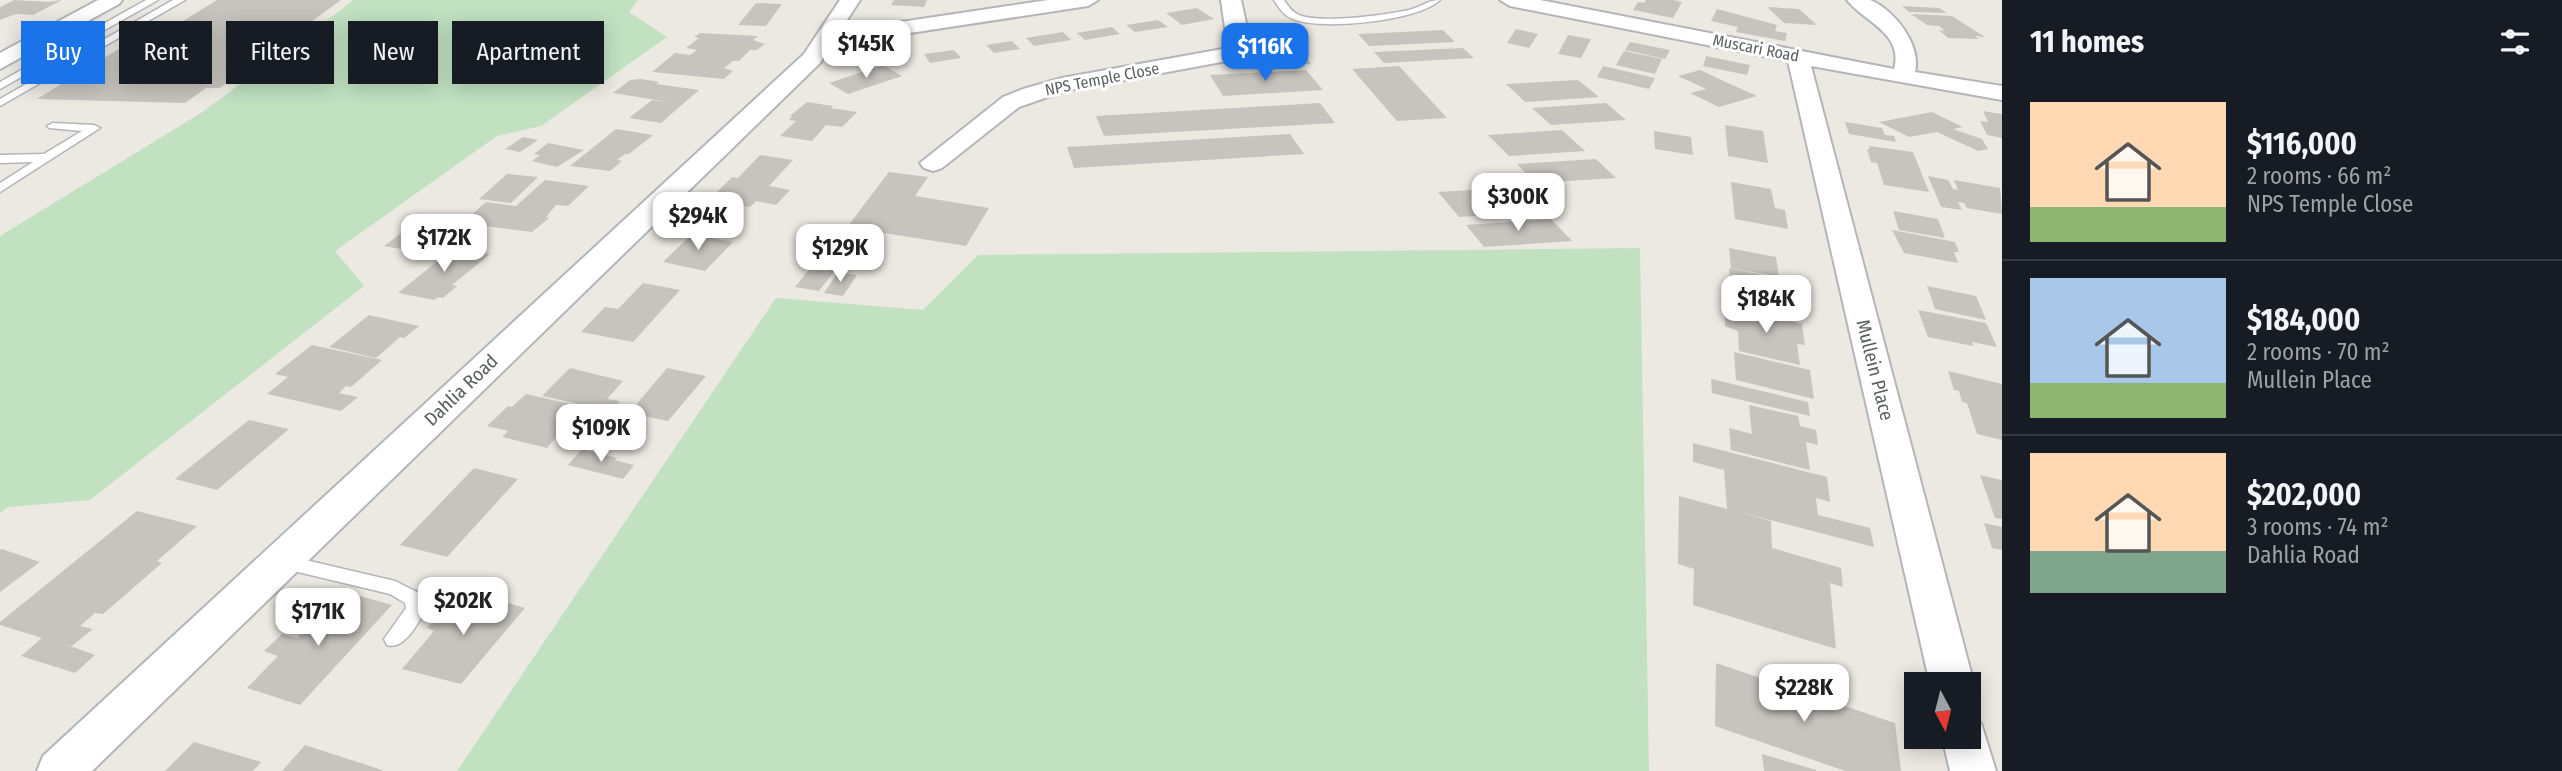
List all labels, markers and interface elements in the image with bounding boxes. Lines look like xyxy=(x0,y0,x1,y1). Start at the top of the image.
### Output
pin: $145K xyxy=(817,20,915,80)
chip: Buy xyxy=(21,21,105,84)
chip: Rent xyxy=(119,21,212,84)
chip: Filters xyxy=(226,21,334,84)
chip: New xyxy=(348,21,438,84)
chip: Apartment xyxy=(452,21,604,84)
icon: filters xyxy=(2496,23,2534,61)
pin: $116K xyxy=(1216,24,1314,83)
text: 11 homes xyxy=(2030,24,2144,60)
text: $145K xyxy=(838,29,894,57)
street label: Muscari Road xyxy=(1711,30,1801,66)
text: $116K xyxy=(1237,32,1293,60)
street label: NPS Temple Close xyxy=(1043,59,1161,99)
text: $116,000 xyxy=(2247,126,2357,162)
icon: home xyxy=(2086,130,2170,214)
text: 2 rooms · 66 m² xyxy=(2247,162,2391,190)
pin: $300K xyxy=(1469,174,1567,233)
text: $300K xyxy=(1488,182,1548,210)
text: NPS Temple Close xyxy=(2247,190,2413,218)
pin: $294K xyxy=(649,192,747,252)
text: $294K xyxy=(669,201,727,229)
pin: $172K xyxy=(395,215,493,274)
text: $172K xyxy=(417,223,471,251)
pin: $129K xyxy=(791,224,889,284)
text: $129K xyxy=(812,233,868,261)
pin: $184K xyxy=(1717,276,1815,335)
text: $184K xyxy=(1737,284,1795,312)
text: $184,000 xyxy=(2247,302,2360,338)
icon: home xyxy=(2086,306,2170,390)
street label: Mullein Place xyxy=(1851,317,1899,423)
text: 2 rooms · 70 m² xyxy=(2247,338,2390,366)
street label: Dahlia Road xyxy=(420,349,502,431)
text: Mullein Place xyxy=(2247,366,2372,394)
pin: $109K xyxy=(552,405,650,464)
text: $109K xyxy=(572,413,630,441)
text: $202,000 xyxy=(2247,477,2361,513)
icon: home xyxy=(2086,481,2170,565)
text: 3 rooms · 74 m² xyxy=(2247,513,2389,541)
text: Dahlia Road xyxy=(2247,541,2360,569)
pin: $202K xyxy=(414,578,512,637)
text: $202K xyxy=(434,586,492,614)
pin: $171K xyxy=(269,588,367,648)
text: $171K xyxy=(291,597,345,625)
pin: $228K xyxy=(1755,664,1853,724)
north arrow xyxy=(1904,672,1981,749)
map controls xyxy=(1904,672,1981,749)
text: $228K xyxy=(1775,673,1833,701)

